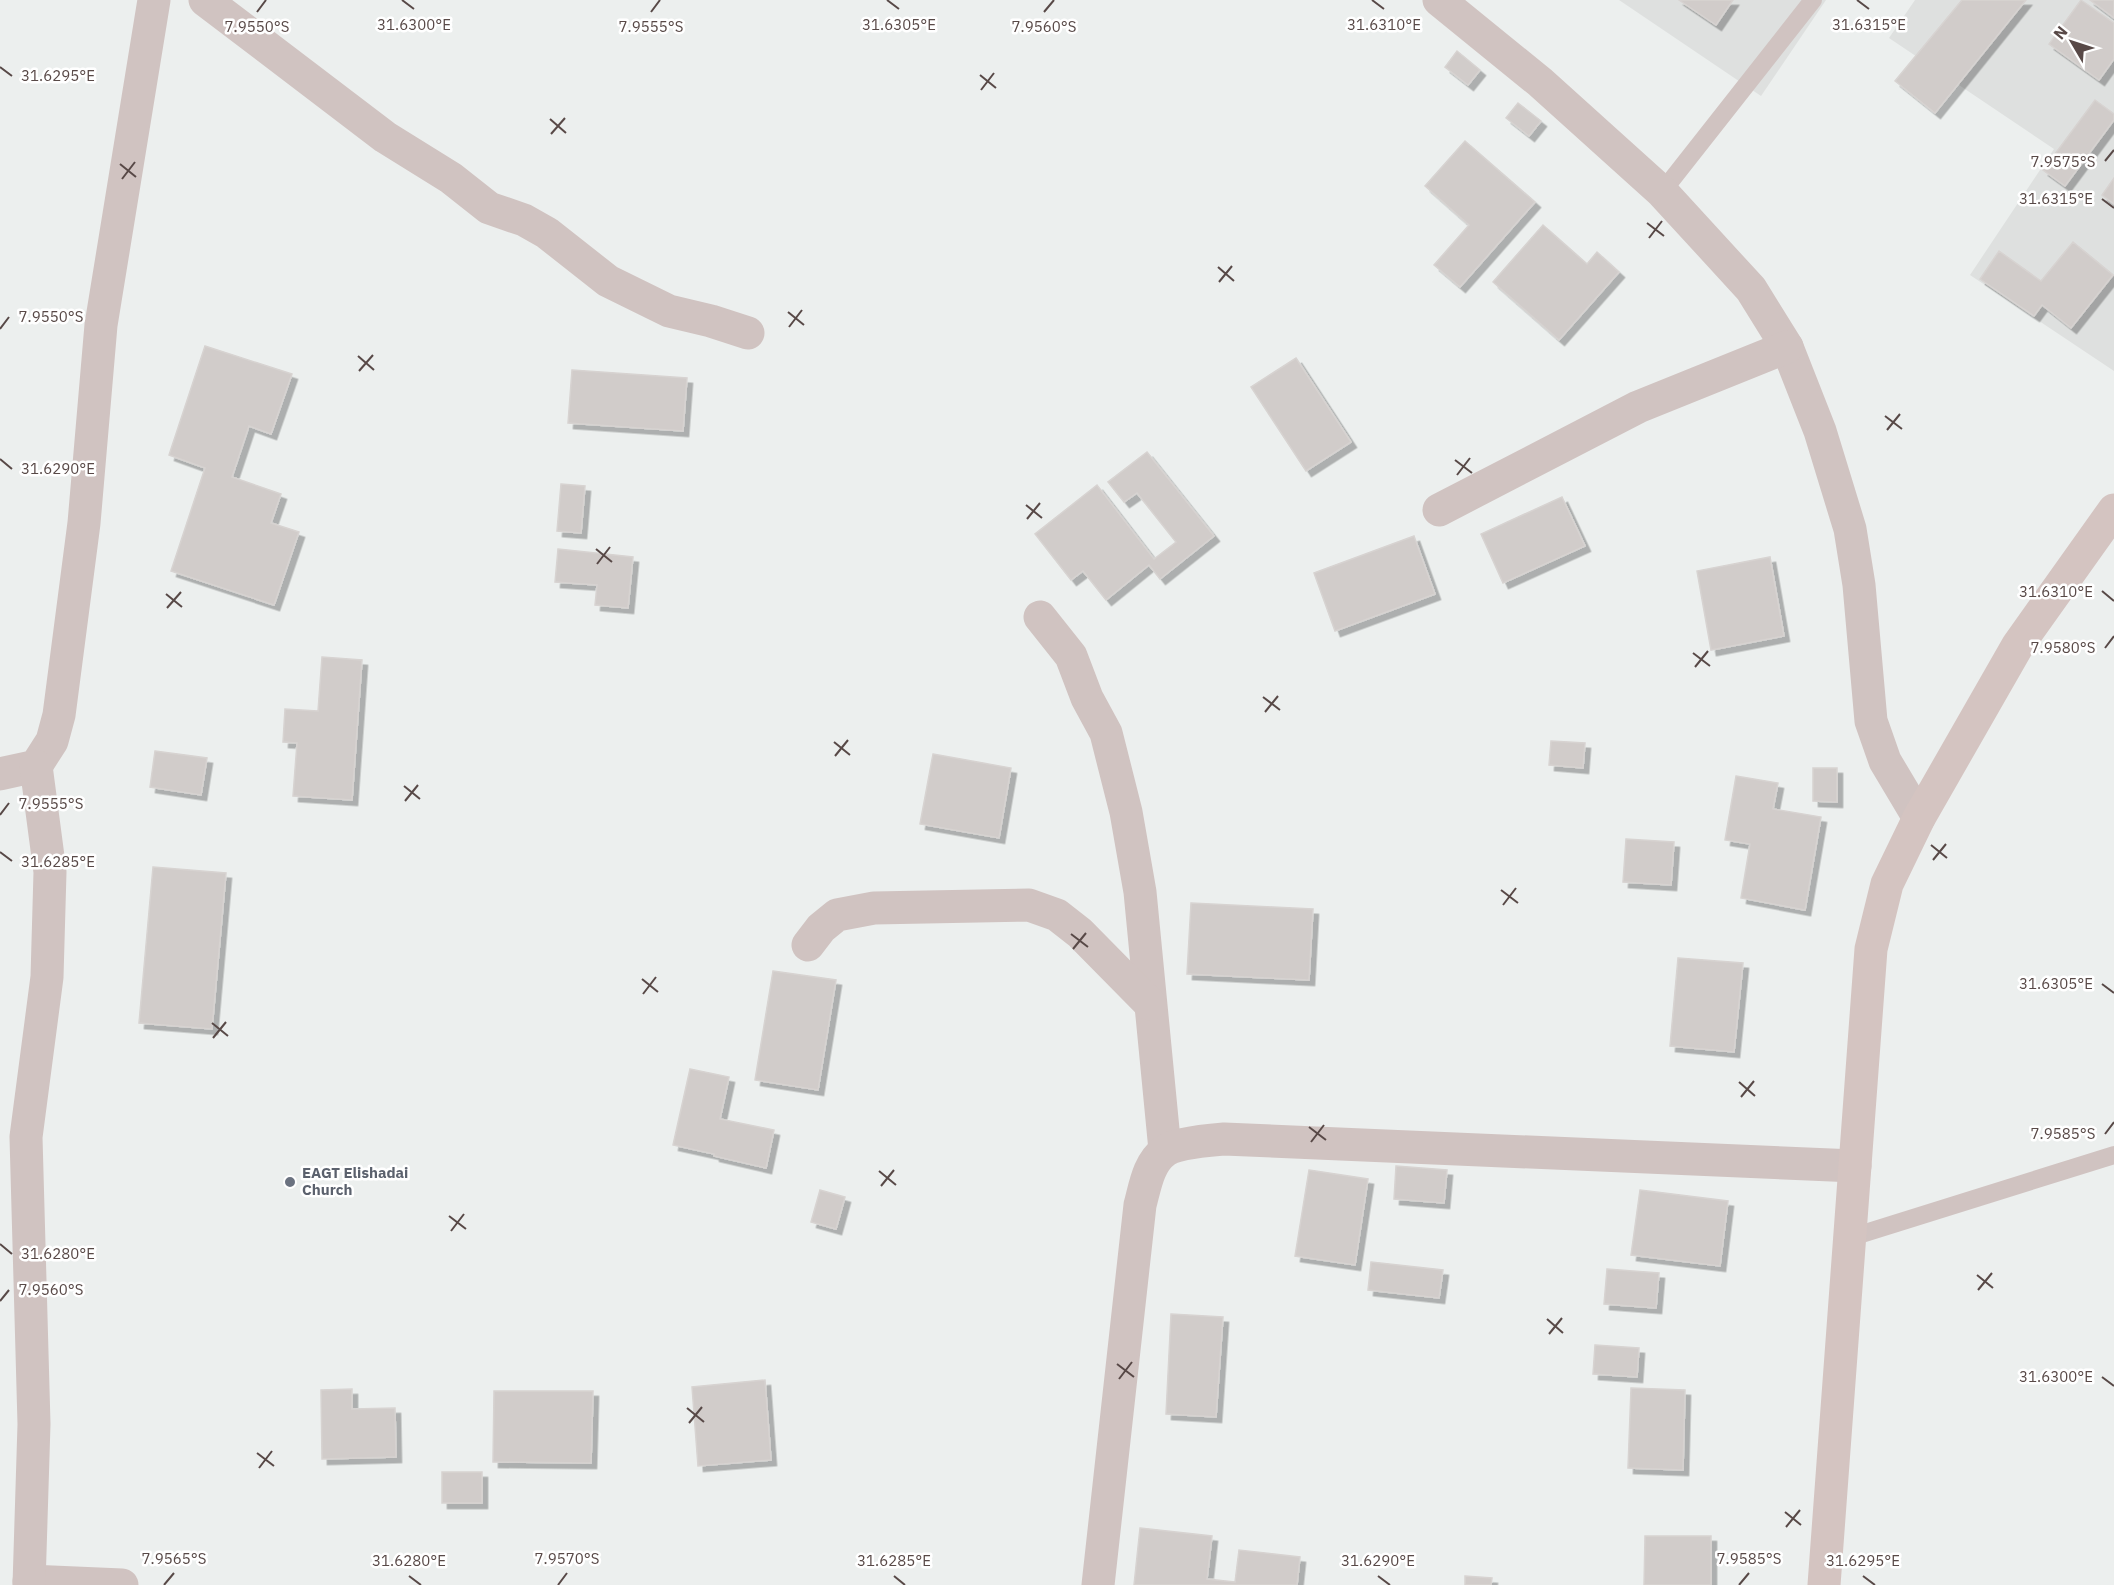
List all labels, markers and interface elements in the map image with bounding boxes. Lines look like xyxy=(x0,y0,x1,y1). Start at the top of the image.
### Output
north arrow xyxy=(2042,12,2102,72)
text: 31.6300°E xyxy=(377,15,451,34)
text: 31.6305°E xyxy=(862,15,936,34)
text: 31.6310°E xyxy=(1347,15,1421,34)
text: 31.6315°E xyxy=(1832,15,1906,34)
text: 7.9550°S xyxy=(225,17,289,36)
text: 7.9555°S xyxy=(619,17,683,36)
text: 7.9560°S xyxy=(1012,17,1076,36)
text: N xyxy=(2049,22,2072,43)
text: 31.6295°E xyxy=(21,66,95,85)
text: 7.9575°S xyxy=(2031,152,2095,171)
text: 31.6315°E xyxy=(2019,189,2093,208)
text: 7.9550°S xyxy=(19,307,83,326)
text: 31.6290°E xyxy=(21,459,95,478)
text: 31.6310°E xyxy=(2019,582,2093,601)
text: 7.9580°S xyxy=(2031,638,2095,657)
text: 7.9555°S xyxy=(19,794,83,813)
text: 31.6285°E xyxy=(21,852,95,871)
text: 31.6305°E xyxy=(2019,974,2093,993)
text: 7.9585°S xyxy=(2031,1124,2095,1143)
place label: EAGT Elishadai Church xyxy=(302,1163,408,1199)
marker: EAGT Elishadai Church xyxy=(283,1175,297,1189)
text: 31.6280°E xyxy=(21,1244,95,1263)
text: 7.9560°S xyxy=(19,1280,83,1299)
text: 31.6300°E xyxy=(2019,1367,2093,1386)
text: 7.9565°S xyxy=(142,1549,206,1568)
text: 7.9570°S xyxy=(535,1549,599,1568)
text: 7.9585°S xyxy=(1717,1549,1781,1568)
text: 31.6280°E xyxy=(372,1551,446,1570)
text: 31.6285°E xyxy=(857,1551,931,1570)
text: 31.6290°E xyxy=(1341,1551,1415,1570)
text: 31.6295°E xyxy=(1826,1551,1900,1570)

